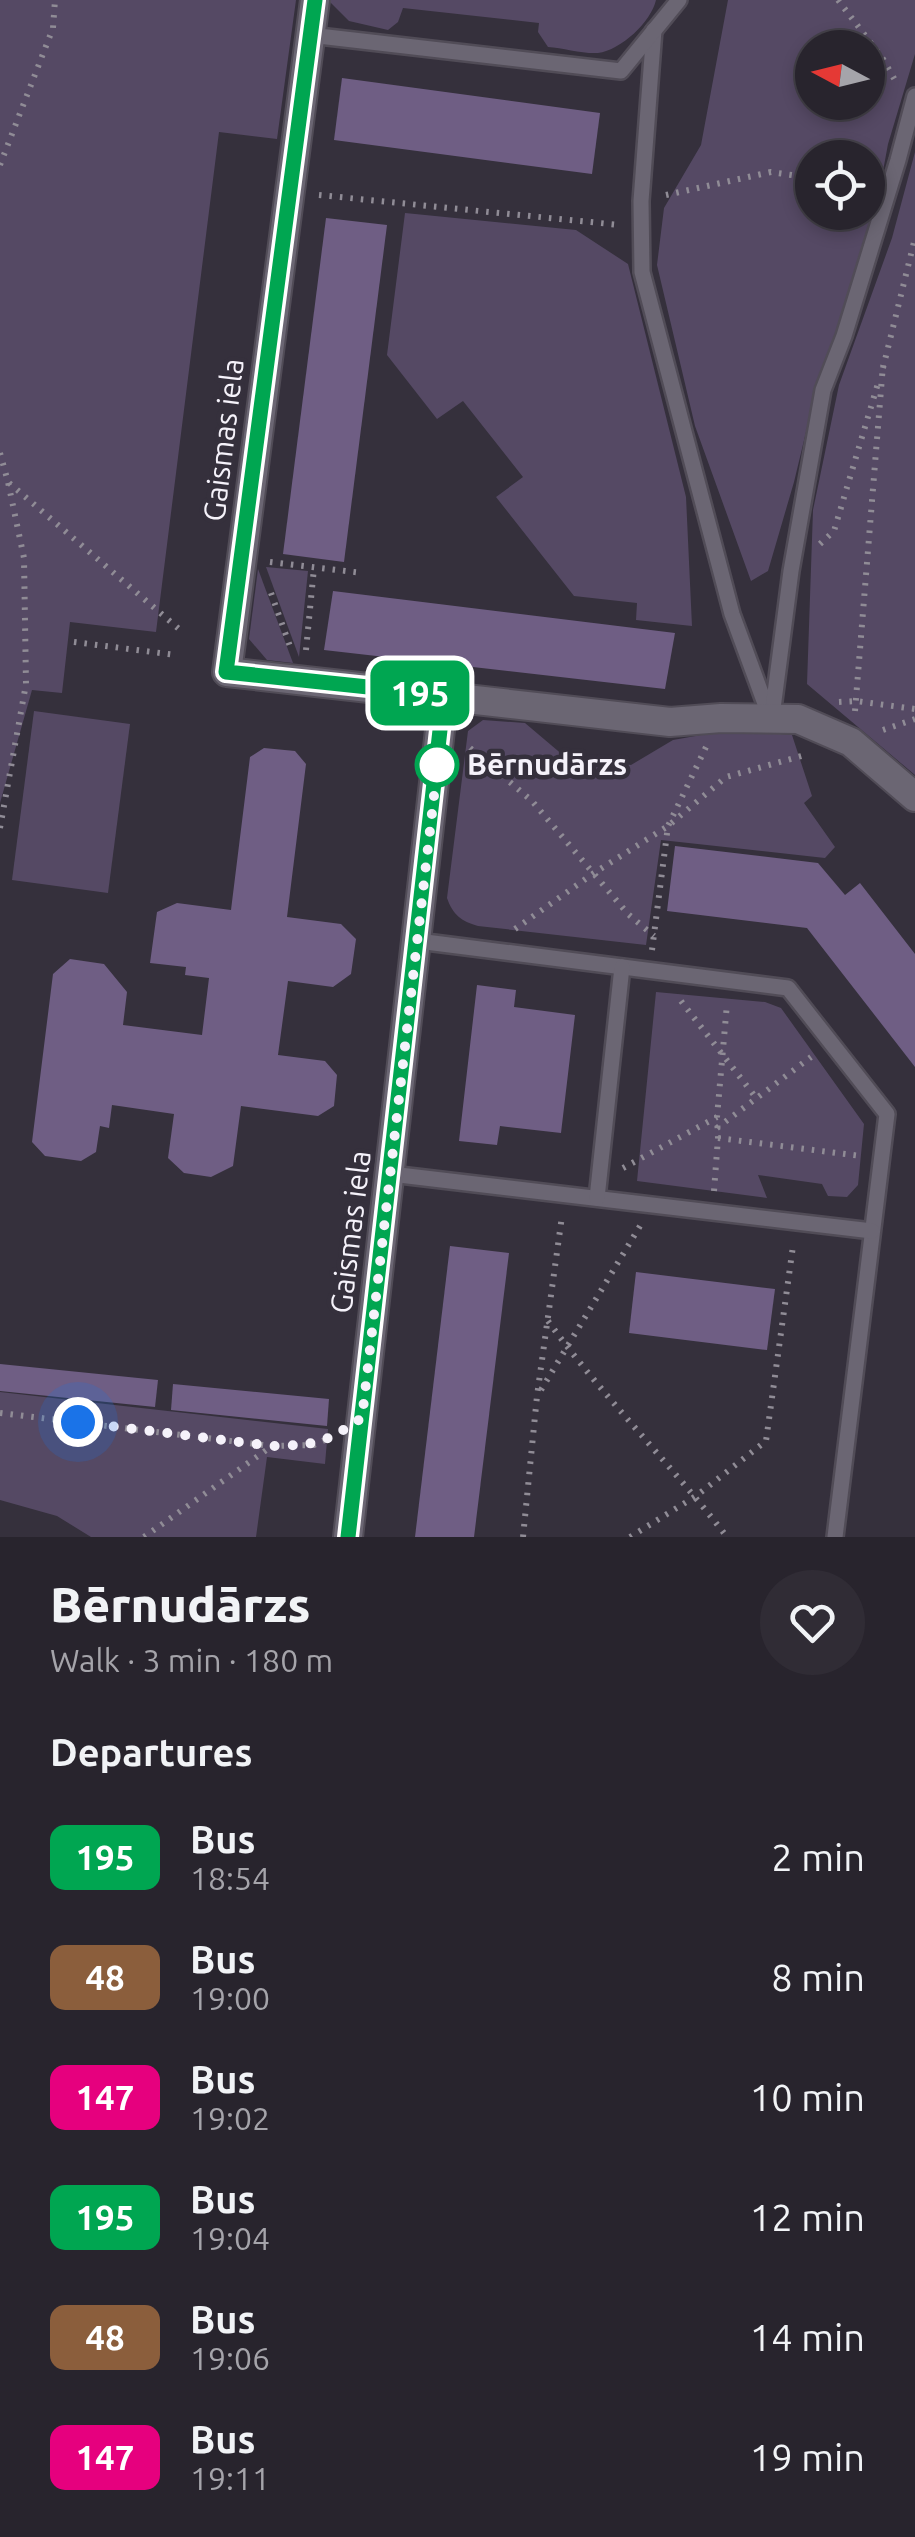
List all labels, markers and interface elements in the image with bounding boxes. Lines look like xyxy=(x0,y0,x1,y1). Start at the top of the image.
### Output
north arrow xyxy=(795,30,885,120)
map controls xyxy=(795,30,885,230)
button: locate xyxy=(795,140,885,230)
street label: Gaismas iela xyxy=(196,356,250,523)
line badge: 195 xyxy=(362,660,478,726)
text: 195 xyxy=(390,673,450,713)
marker: Bērnudārzs xyxy=(416,744,458,786)
place label: Bērnudārzs xyxy=(467,747,627,781)
street label: Gaismas iela xyxy=(323,1148,377,1315)
your location xyxy=(53,1397,103,1447)
button: heart xyxy=(760,1570,865,1675)
text: Bērnudārzs xyxy=(50,1577,311,1631)
text: Walk · 3 min · 180 m xyxy=(50,1642,333,1678)
text: Departures xyxy=(50,1731,252,1773)
text: Bus xyxy=(190,1818,255,1860)
text: 2 min xyxy=(771,1836,865,1878)
text: 195 xyxy=(75,1837,135,1877)
text: 18:54 xyxy=(190,1860,270,1896)
text: Bus xyxy=(190,1938,255,1980)
text: 8 min xyxy=(771,1956,865,1998)
text: 48 xyxy=(85,1957,125,1997)
text: 19:00 xyxy=(190,1980,270,2016)
text: Bus xyxy=(190,2058,255,2100)
text: 10 min xyxy=(750,2076,865,2118)
text: 147 xyxy=(75,2077,135,2117)
text: 19:02 xyxy=(190,2100,270,2136)
text: Bus xyxy=(190,2178,255,2220)
text: 12 min xyxy=(750,2196,865,2238)
text: 195 xyxy=(75,2197,135,2237)
text: 19:04 xyxy=(190,2220,270,2256)
text: Bus xyxy=(190,2298,255,2340)
text: 14 min xyxy=(750,2316,865,2358)
text: 48 xyxy=(85,2317,125,2357)
text: 19:06 xyxy=(190,2340,270,2376)
text: Bus xyxy=(190,2418,255,2460)
text: 19 min xyxy=(750,2436,865,2478)
text: 147 xyxy=(75,2437,135,2477)
text: 19:11 xyxy=(190,2460,270,2496)

